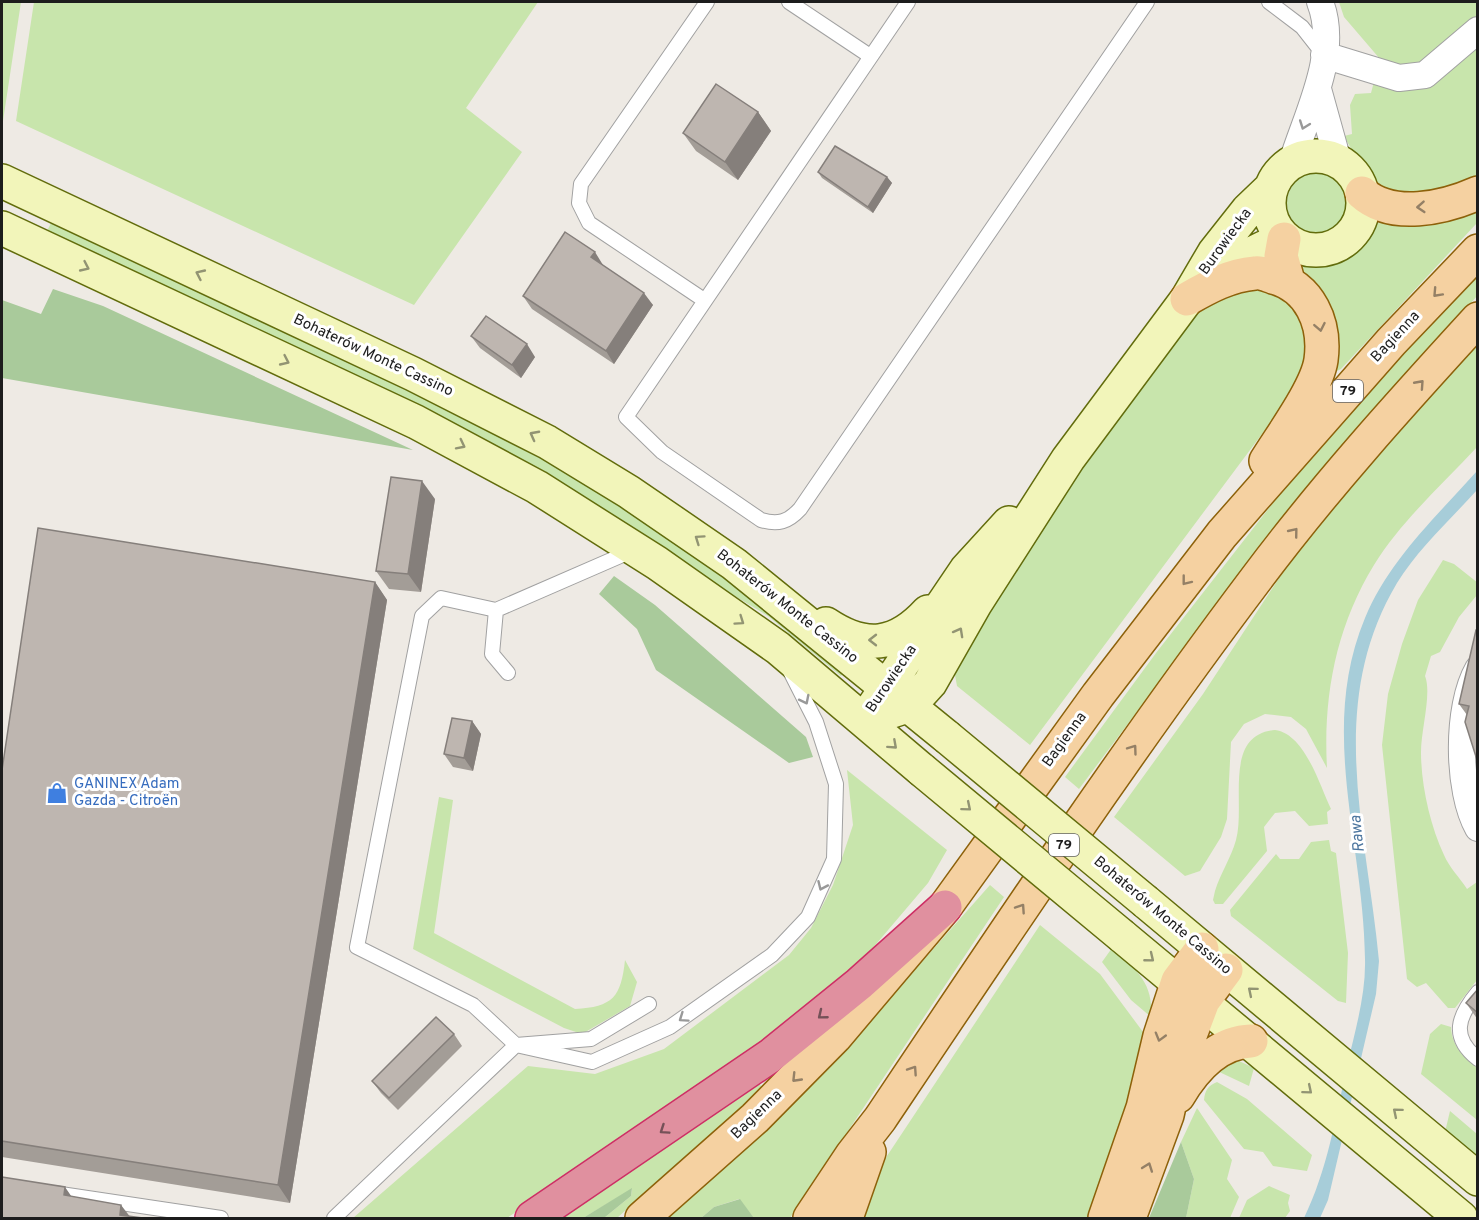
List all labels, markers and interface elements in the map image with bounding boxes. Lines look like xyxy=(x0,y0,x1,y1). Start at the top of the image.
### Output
one-way arrow xyxy=(1299,119,1312,130)
one-way arrow xyxy=(1417,200,1426,213)
street label: Burowiecka xyxy=(1195,205,1257,279)
one-way arrow xyxy=(79,259,90,271)
one-way arrow xyxy=(195,270,206,282)
one-way arrow xyxy=(1434,286,1445,297)
street label: Bagienna xyxy=(1367,307,1425,367)
street label: Bohaterów Monte Cassino xyxy=(290,310,456,402)
one-way arrow xyxy=(1313,322,1326,332)
one-way arrow xyxy=(279,353,290,365)
road number: 79 xyxy=(1333,380,1363,402)
one-way arrow xyxy=(1413,380,1424,390)
one-way arrow xyxy=(529,431,540,442)
one-way arrow xyxy=(455,438,465,449)
one-way arrow xyxy=(1286,528,1297,539)
one-way arrow xyxy=(695,535,706,546)
street label: Bohaterów Monte Cassino xyxy=(712,546,862,668)
one-way arrow xyxy=(1182,574,1193,585)
one-way arrow xyxy=(734,614,744,626)
one-way arrow xyxy=(952,628,963,638)
one-way arrow xyxy=(868,634,877,646)
street label: Burowiecka xyxy=(862,641,922,717)
one-way arrow xyxy=(798,693,809,704)
street label: Bagienna xyxy=(1039,709,1091,771)
one-way arrow xyxy=(886,738,897,749)
one-way arrow xyxy=(1126,744,1137,755)
place label: GANINEX Adam Gazda - Citroën xyxy=(74,775,180,811)
shop icon: GANINEX Adam Gazda - Citroën xyxy=(45,781,69,805)
one-way arrow xyxy=(960,800,971,811)
water label: Rawa xyxy=(1346,814,1370,854)
road number: 79 xyxy=(1049,834,1079,856)
street label: Bohaterów Monte Cassino xyxy=(1089,853,1235,979)
one-way arrow xyxy=(817,880,829,891)
one-way arrow xyxy=(1014,904,1025,915)
one-way arrow xyxy=(1143,951,1154,962)
one-way arrow xyxy=(1248,987,1259,998)
one-way arrow xyxy=(817,1007,828,1018)
one-way arrow xyxy=(679,1011,690,1022)
one-way arrow xyxy=(1155,1031,1167,1041)
one-way arrow xyxy=(906,1066,917,1077)
one-way arrow xyxy=(792,1070,803,1081)
one-way arrow xyxy=(1301,1083,1312,1094)
street label: Bagienna xyxy=(728,1086,786,1144)
one-way arrow xyxy=(1392,1108,1403,1119)
one-way arrow xyxy=(660,1123,671,1134)
one-way arrow xyxy=(1140,1162,1153,1173)

